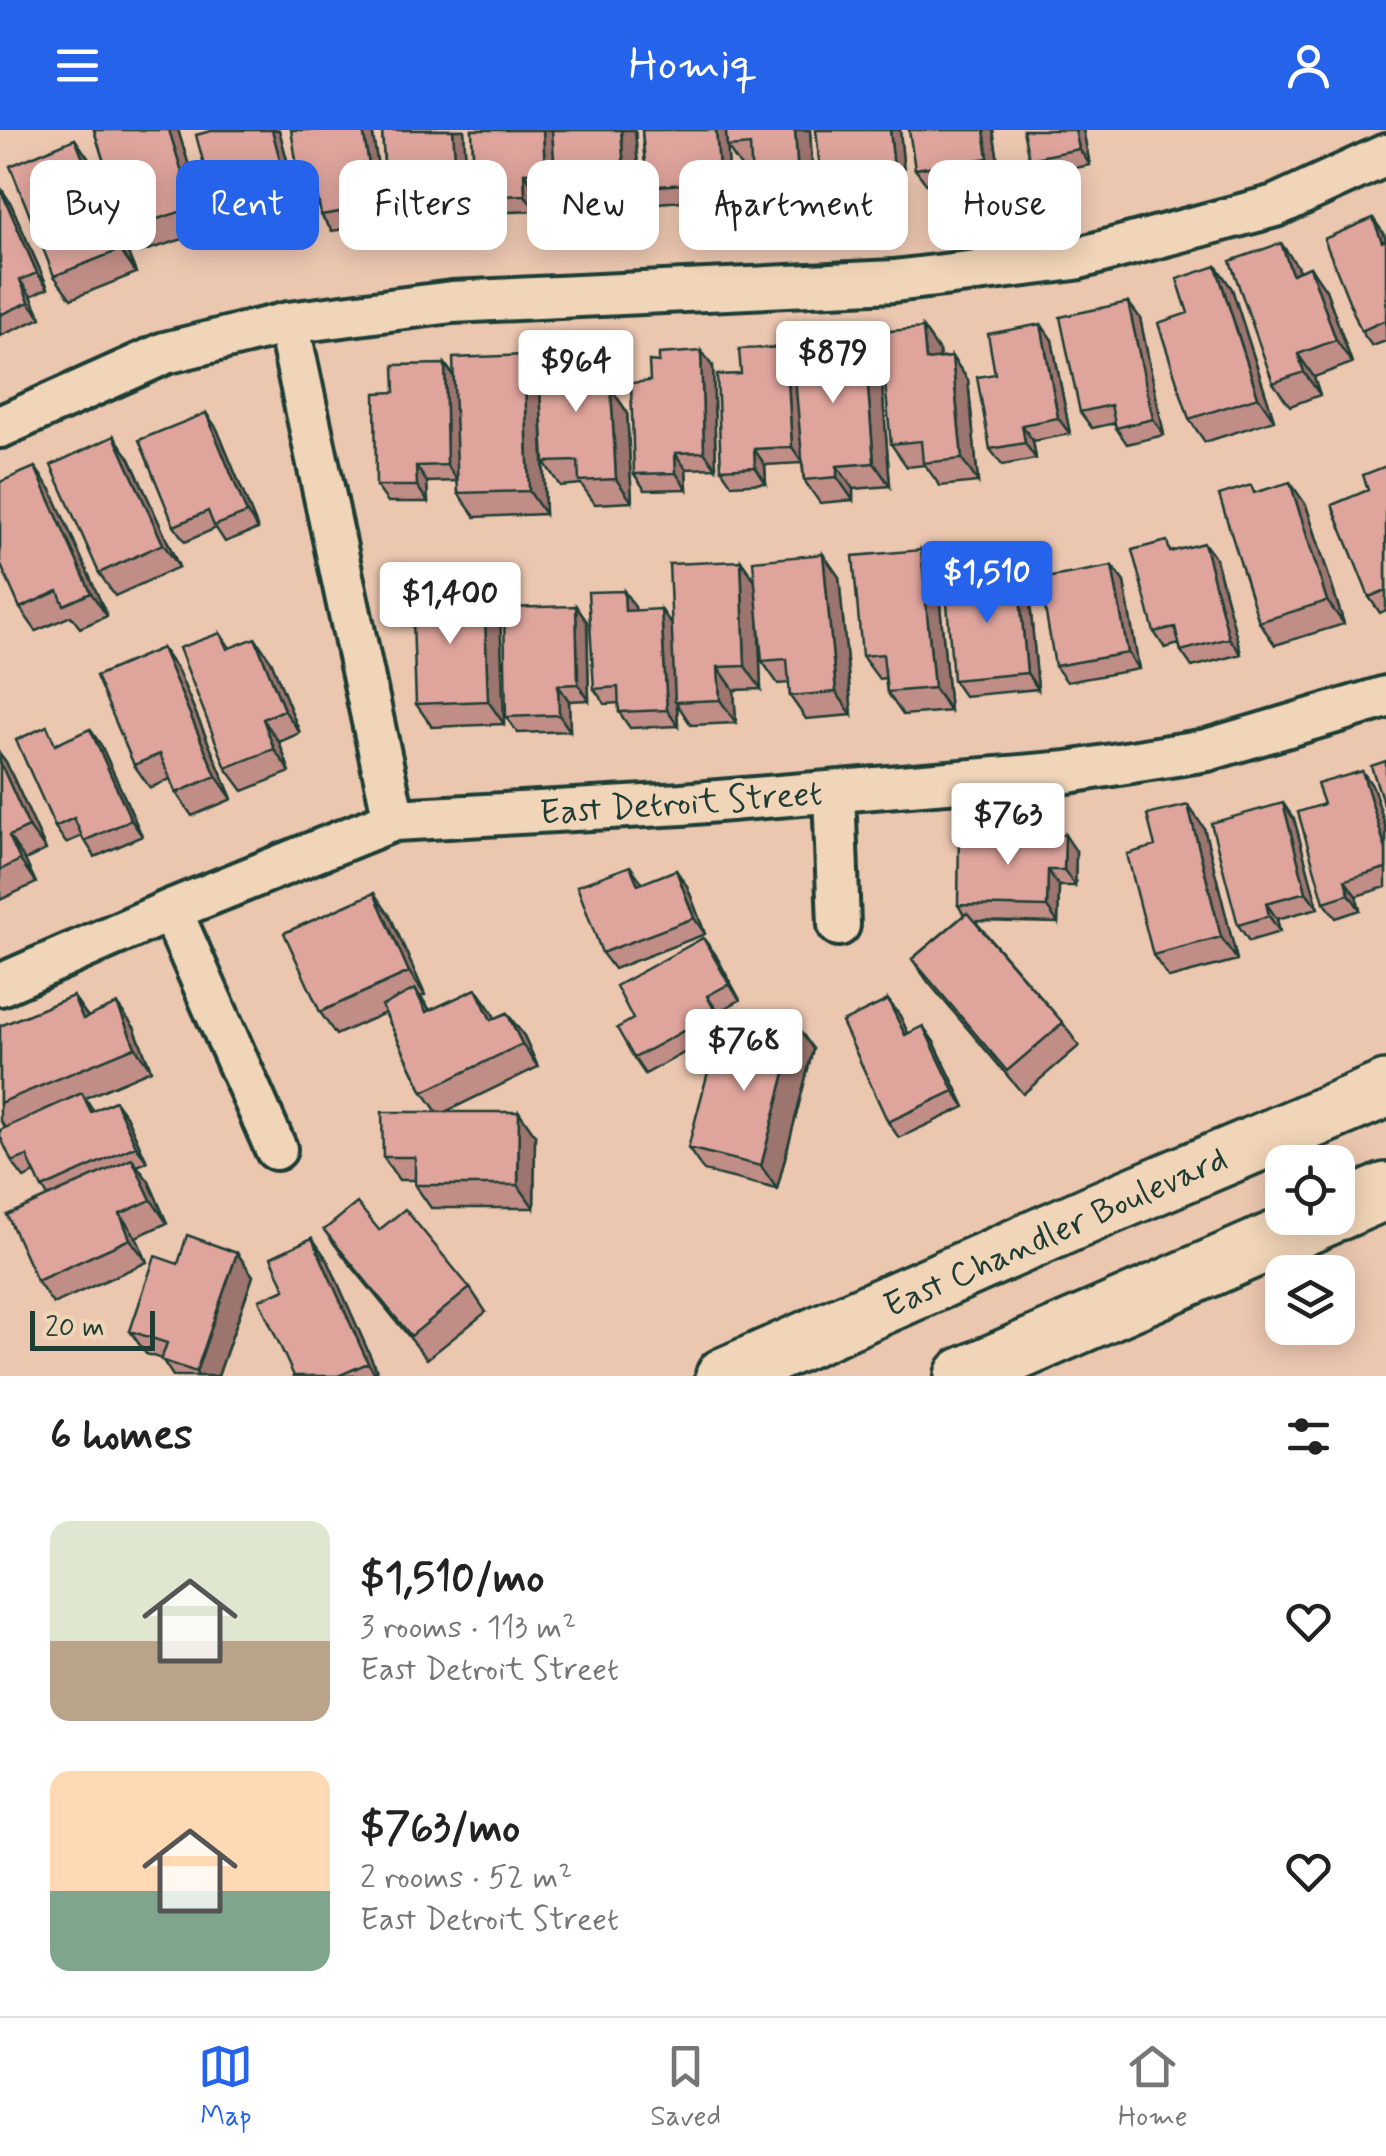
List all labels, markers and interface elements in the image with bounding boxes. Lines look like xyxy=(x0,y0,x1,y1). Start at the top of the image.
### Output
text: Homiq xyxy=(629,36,757,95)
icon: menu xyxy=(50,38,105,93)
icon: person xyxy=(1281,38,1336,93)
chip: Buy xyxy=(30,160,156,250)
chip: Rent xyxy=(176,160,319,250)
chip: Filters xyxy=(339,160,507,250)
chip: New xyxy=(527,160,659,250)
chip: Apartment xyxy=(679,160,908,250)
chip: House xyxy=(928,160,1081,250)
pin: $879 xyxy=(774,321,892,406)
pin: $964 xyxy=(517,330,635,415)
text: $879 xyxy=(798,332,868,374)
text: $964 xyxy=(540,341,612,383)
pin: $1,510 xyxy=(906,541,1068,626)
text: $1,510 xyxy=(943,552,1031,594)
pin: $1,400 xyxy=(369,562,531,647)
text: $1,400 xyxy=(402,573,498,615)
street label: East Detroit Street xyxy=(538,771,824,837)
pin: $763 xyxy=(949,783,1067,868)
text: $763 xyxy=(973,794,1043,836)
pin: $768 xyxy=(685,1009,803,1094)
text: $768 xyxy=(707,1020,781,1062)
street label: East Chandler Boulevard xyxy=(877,1136,1235,1329)
map controls xyxy=(1265,1145,1355,1345)
button: locate xyxy=(1265,1145,1355,1235)
button: layers xyxy=(1265,1255,1355,1345)
scale bar xyxy=(30,1306,155,1350)
text: 20 m xyxy=(45,1310,105,1347)
text: 6 homes xyxy=(50,1409,193,1464)
icon: filters xyxy=(1281,1409,1336,1464)
text: $1,510/mo xyxy=(360,1552,544,1607)
icon: home xyxy=(130,1561,250,1681)
icon: heart xyxy=(1281,1594,1336,1649)
text: 3 rooms · 113 m² xyxy=(360,1607,576,1649)
text: East Detroit Street xyxy=(360,1649,619,1691)
text: $763/mo xyxy=(360,1802,520,1857)
icon: home xyxy=(130,1811,250,1931)
icon: heart xyxy=(1281,1844,1336,1899)
text: 2 rooms · 52 m² xyxy=(360,1857,572,1899)
text: East Detroit Street xyxy=(360,1899,619,1941)
tab: Map xyxy=(198,2039,253,2136)
tab: Saved xyxy=(650,2039,721,2136)
tab: Home xyxy=(1118,2039,1188,2136)

